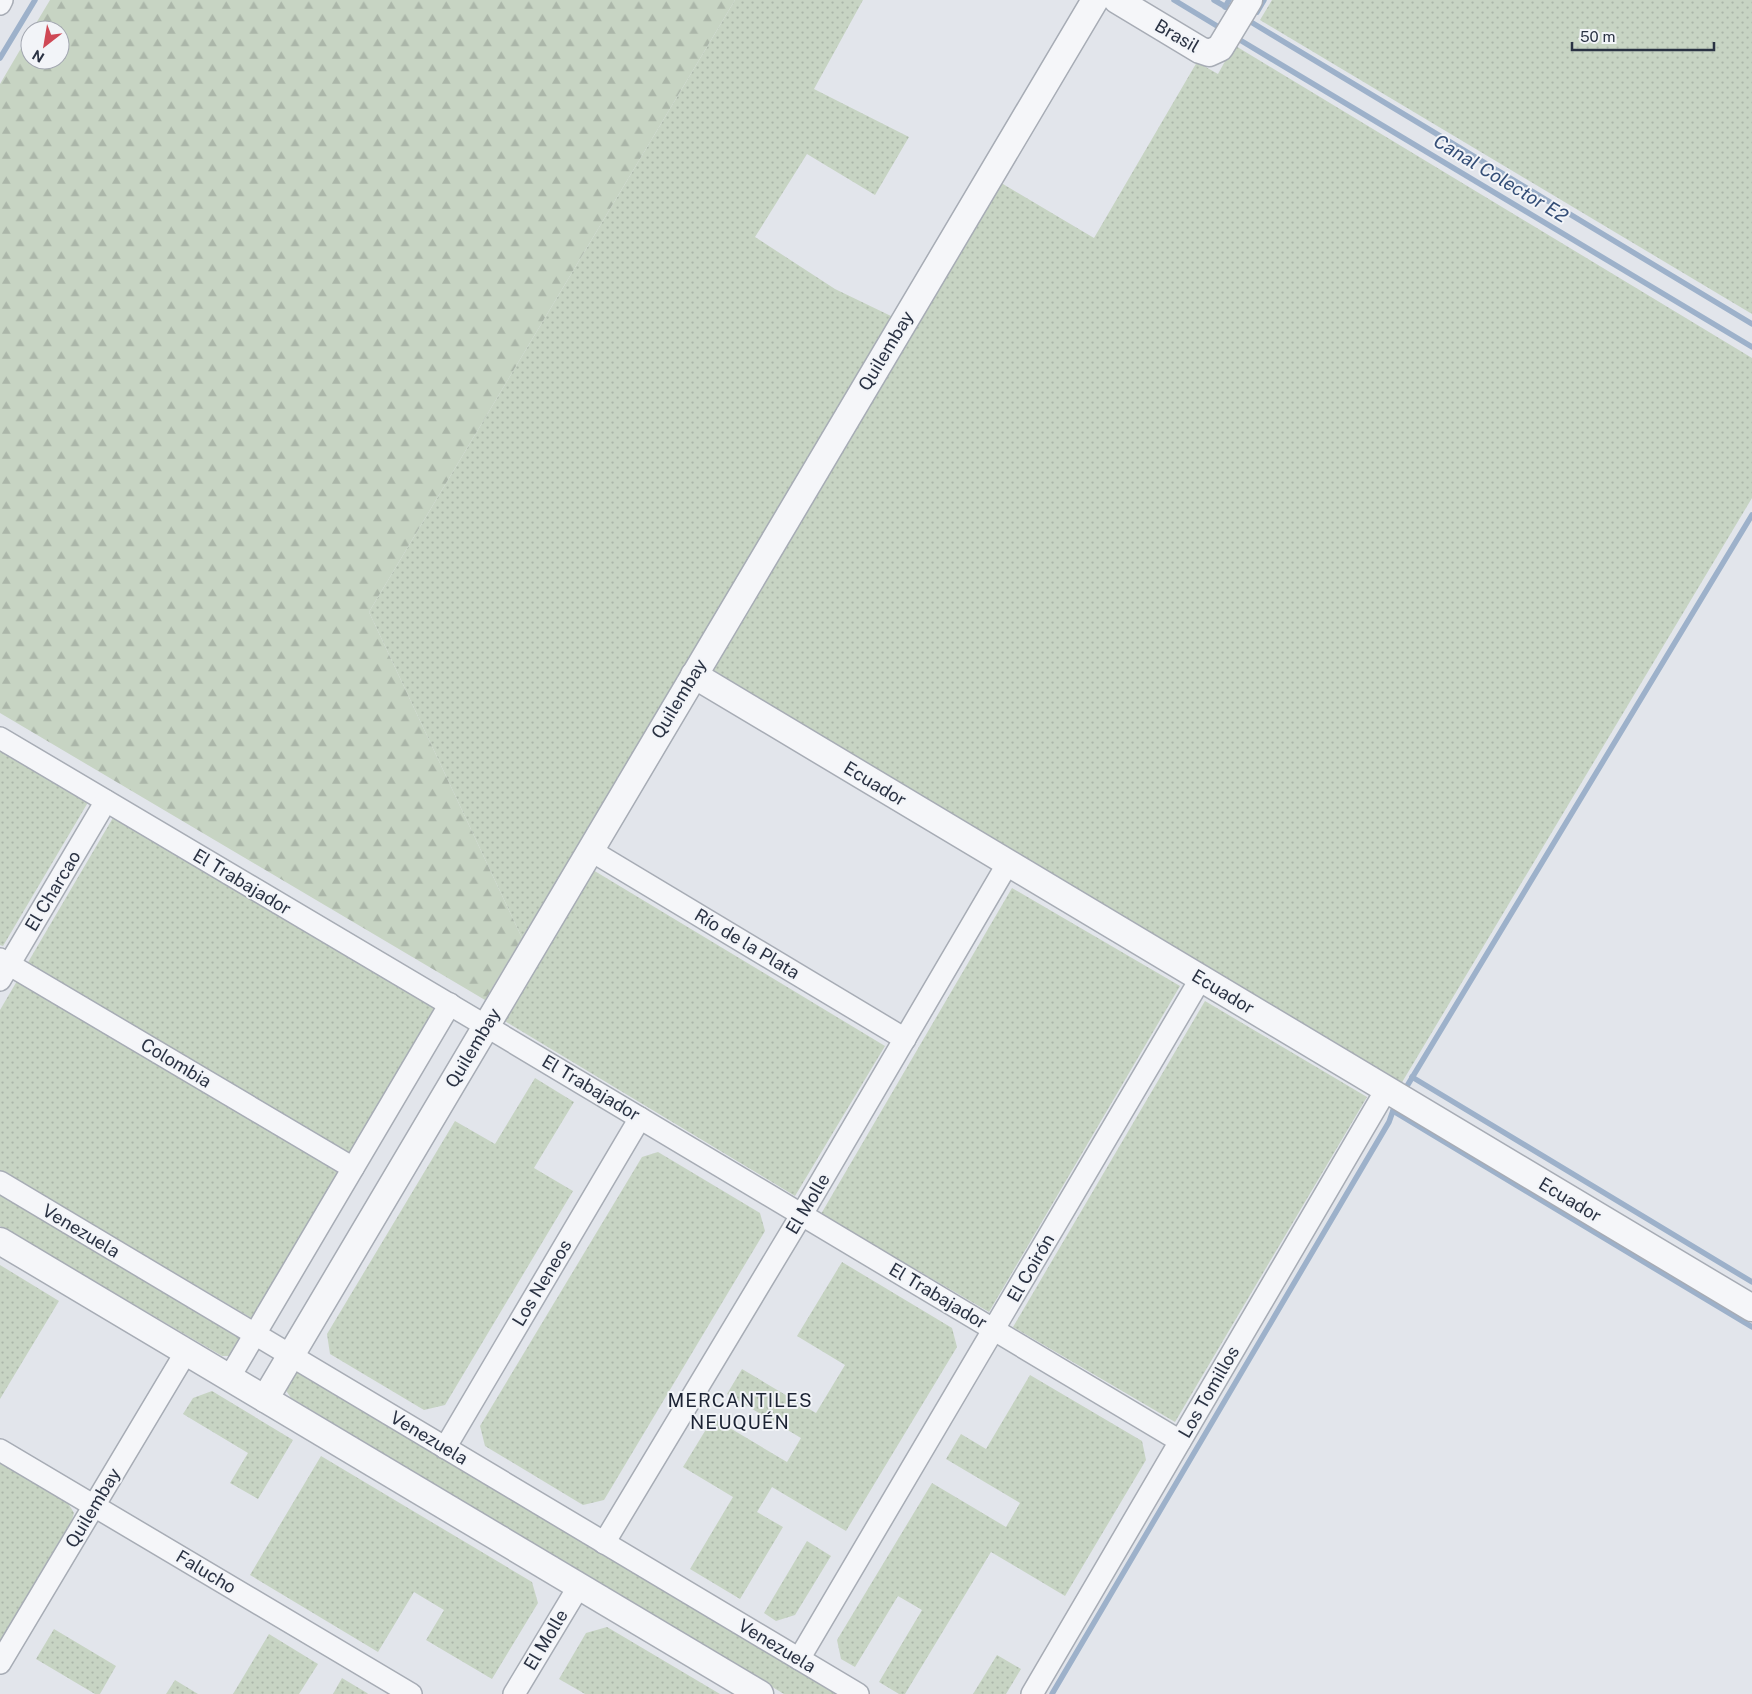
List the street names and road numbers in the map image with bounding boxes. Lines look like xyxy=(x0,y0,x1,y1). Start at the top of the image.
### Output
street label: Brasil xyxy=(1151,15,1203,57)
street label: Quilembay xyxy=(854,307,918,394)
street label: Quilembay xyxy=(647,655,711,742)
street label: Ecuador xyxy=(840,757,910,810)
street label: El Trabajador xyxy=(189,844,295,919)
street label: El Charcao xyxy=(20,847,85,935)
street label: Río de la Plata xyxy=(691,904,804,983)
street label: Ecuador xyxy=(1188,965,1258,1018)
street label: Quilembay xyxy=(441,1004,505,1091)
street label: Colombia xyxy=(137,1033,215,1092)
street label: El Trabajador xyxy=(538,1050,644,1125)
street label: El Molle xyxy=(781,1170,834,1238)
street label: Ecuador xyxy=(1535,1173,1605,1226)
street label: Venezuela xyxy=(39,1199,124,1262)
street label: El Coirón xyxy=(1003,1230,1058,1306)
street label: Los Neneos xyxy=(508,1236,576,1330)
street label: El Trabajador xyxy=(885,1258,991,1333)
street label: Los Tomillos xyxy=(1174,1342,1243,1441)
street label: Venezuela xyxy=(387,1406,472,1469)
street label: Quilembay xyxy=(61,1464,125,1551)
street label: Falucho xyxy=(172,1545,240,1598)
street label: El Molle xyxy=(519,1606,572,1674)
street label: Venezuela xyxy=(735,1614,820,1677)

